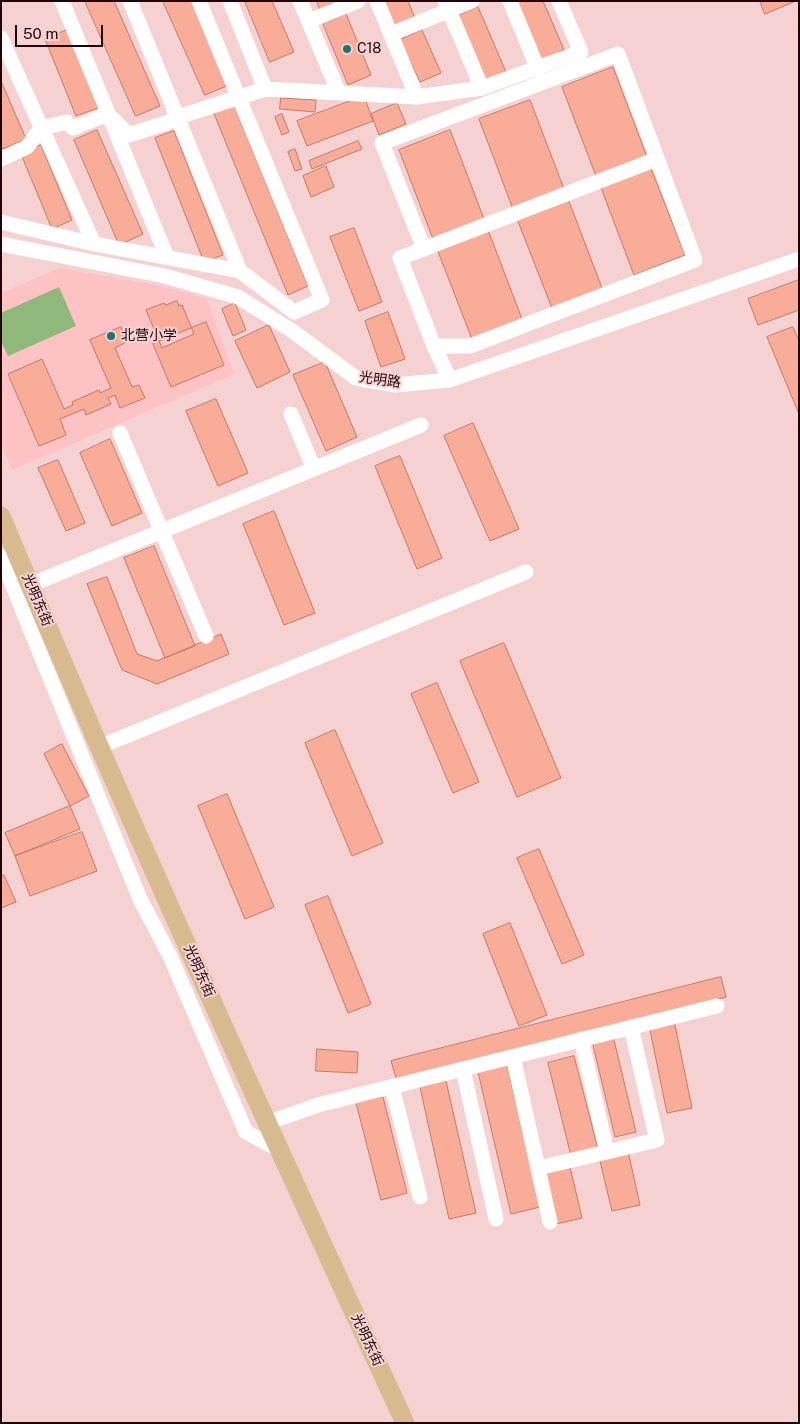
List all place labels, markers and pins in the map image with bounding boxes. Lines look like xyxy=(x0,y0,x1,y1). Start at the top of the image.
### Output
place label: C18 xyxy=(357,41,381,57)
marker: C18 xyxy=(341,43,353,55)
place label: 北营小学 xyxy=(121,328,177,344)
marker: 北营小学 xyxy=(105,330,117,342)

